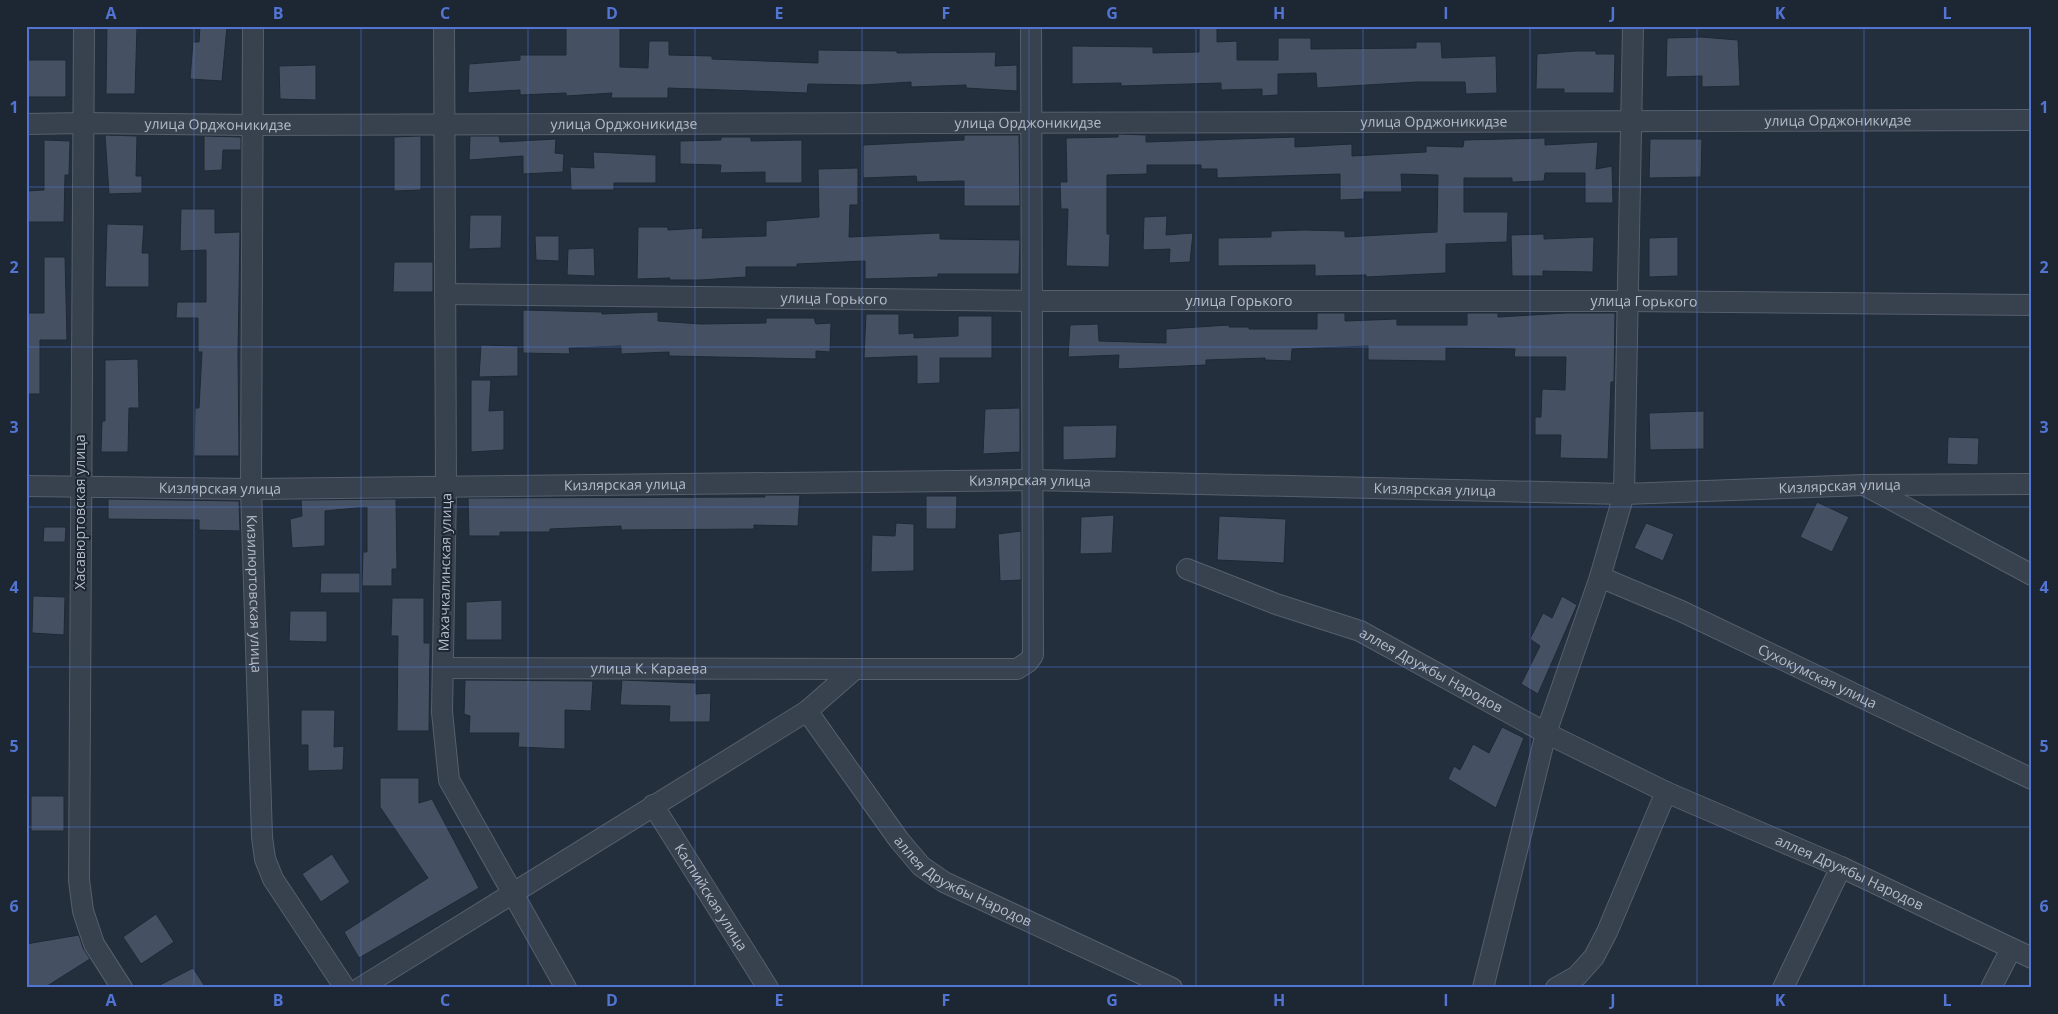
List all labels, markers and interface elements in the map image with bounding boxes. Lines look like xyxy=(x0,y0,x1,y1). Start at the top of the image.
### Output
text: A xyxy=(105,2,117,24)
text: B xyxy=(273,2,283,24)
text: C xyxy=(440,2,450,24)
text: D xyxy=(606,2,618,24)
text: E xyxy=(775,2,784,24)
text: F xyxy=(942,2,950,24)
text: G xyxy=(1106,2,1118,24)
text: H xyxy=(1273,2,1285,24)
text: I xyxy=(1443,2,1449,24)
text: J xyxy=(1608,2,1616,24)
text: K xyxy=(1775,2,1786,24)
text: L xyxy=(1942,2,1952,24)
text: 1 xyxy=(9,96,19,118)
text: 1 xyxy=(2039,96,2049,118)
street label: улица Орджоникидзе xyxy=(1764,110,1912,130)
street label: улица Орджоникидзе xyxy=(1360,111,1508,131)
street label: улица Орджоникидзе xyxy=(954,113,1102,132)
street label: улица Орджоникидзе xyxy=(144,114,292,134)
street label: улица Орджоникидзе xyxy=(550,114,698,133)
text: 2 xyxy=(9,256,19,278)
text: 2 xyxy=(2039,256,2049,278)
street label: улица Горького xyxy=(780,288,887,308)
street label: улица Горького xyxy=(1186,291,1292,310)
street label: улица Горького xyxy=(1591,291,1697,311)
text: 3 xyxy=(9,416,19,438)
text: 3 xyxy=(2039,416,2049,438)
street label: Хасавюртовская улица xyxy=(70,434,89,590)
street label: Кизлярская улица xyxy=(969,470,1091,490)
street label: Кизлярская улица xyxy=(564,474,686,494)
street label: Кизлярская улица xyxy=(1778,475,1901,497)
street label: Кизлярская улица xyxy=(159,478,281,498)
street label: Кизлярская улица xyxy=(1374,478,1496,500)
street label: Махачкалинская улица xyxy=(434,493,455,651)
street label: Кизилюртовская улица xyxy=(243,515,267,673)
text: 4 xyxy=(9,576,19,598)
text: 4 xyxy=(2039,576,2049,598)
street label: аллея Дружбы Народов xyxy=(1356,623,1506,717)
street label: Сухокумская улица xyxy=(1755,639,1880,712)
street label: улица К. Караева xyxy=(591,658,707,678)
text: 5 xyxy=(9,735,19,757)
text: 5 xyxy=(2039,735,2049,757)
street label: аллея Дружбы Народов xyxy=(1773,830,1927,914)
street label: аллея Дружбы Народов xyxy=(890,831,1035,931)
street label: Каспийская улица xyxy=(671,840,752,954)
text: 6 xyxy=(9,895,19,917)
text: 6 xyxy=(2039,895,2049,917)
text: A xyxy=(105,989,117,1011)
text: B xyxy=(273,989,283,1011)
text: C xyxy=(440,989,450,1011)
text: D xyxy=(606,989,618,1011)
text: E xyxy=(775,989,784,1011)
text: F xyxy=(942,989,950,1011)
text: G xyxy=(1106,989,1118,1011)
text: H xyxy=(1273,989,1285,1011)
text: I xyxy=(1443,989,1449,1011)
text: J xyxy=(1608,989,1616,1011)
text: K xyxy=(1775,989,1786,1011)
text: L xyxy=(1942,989,1952,1011)

